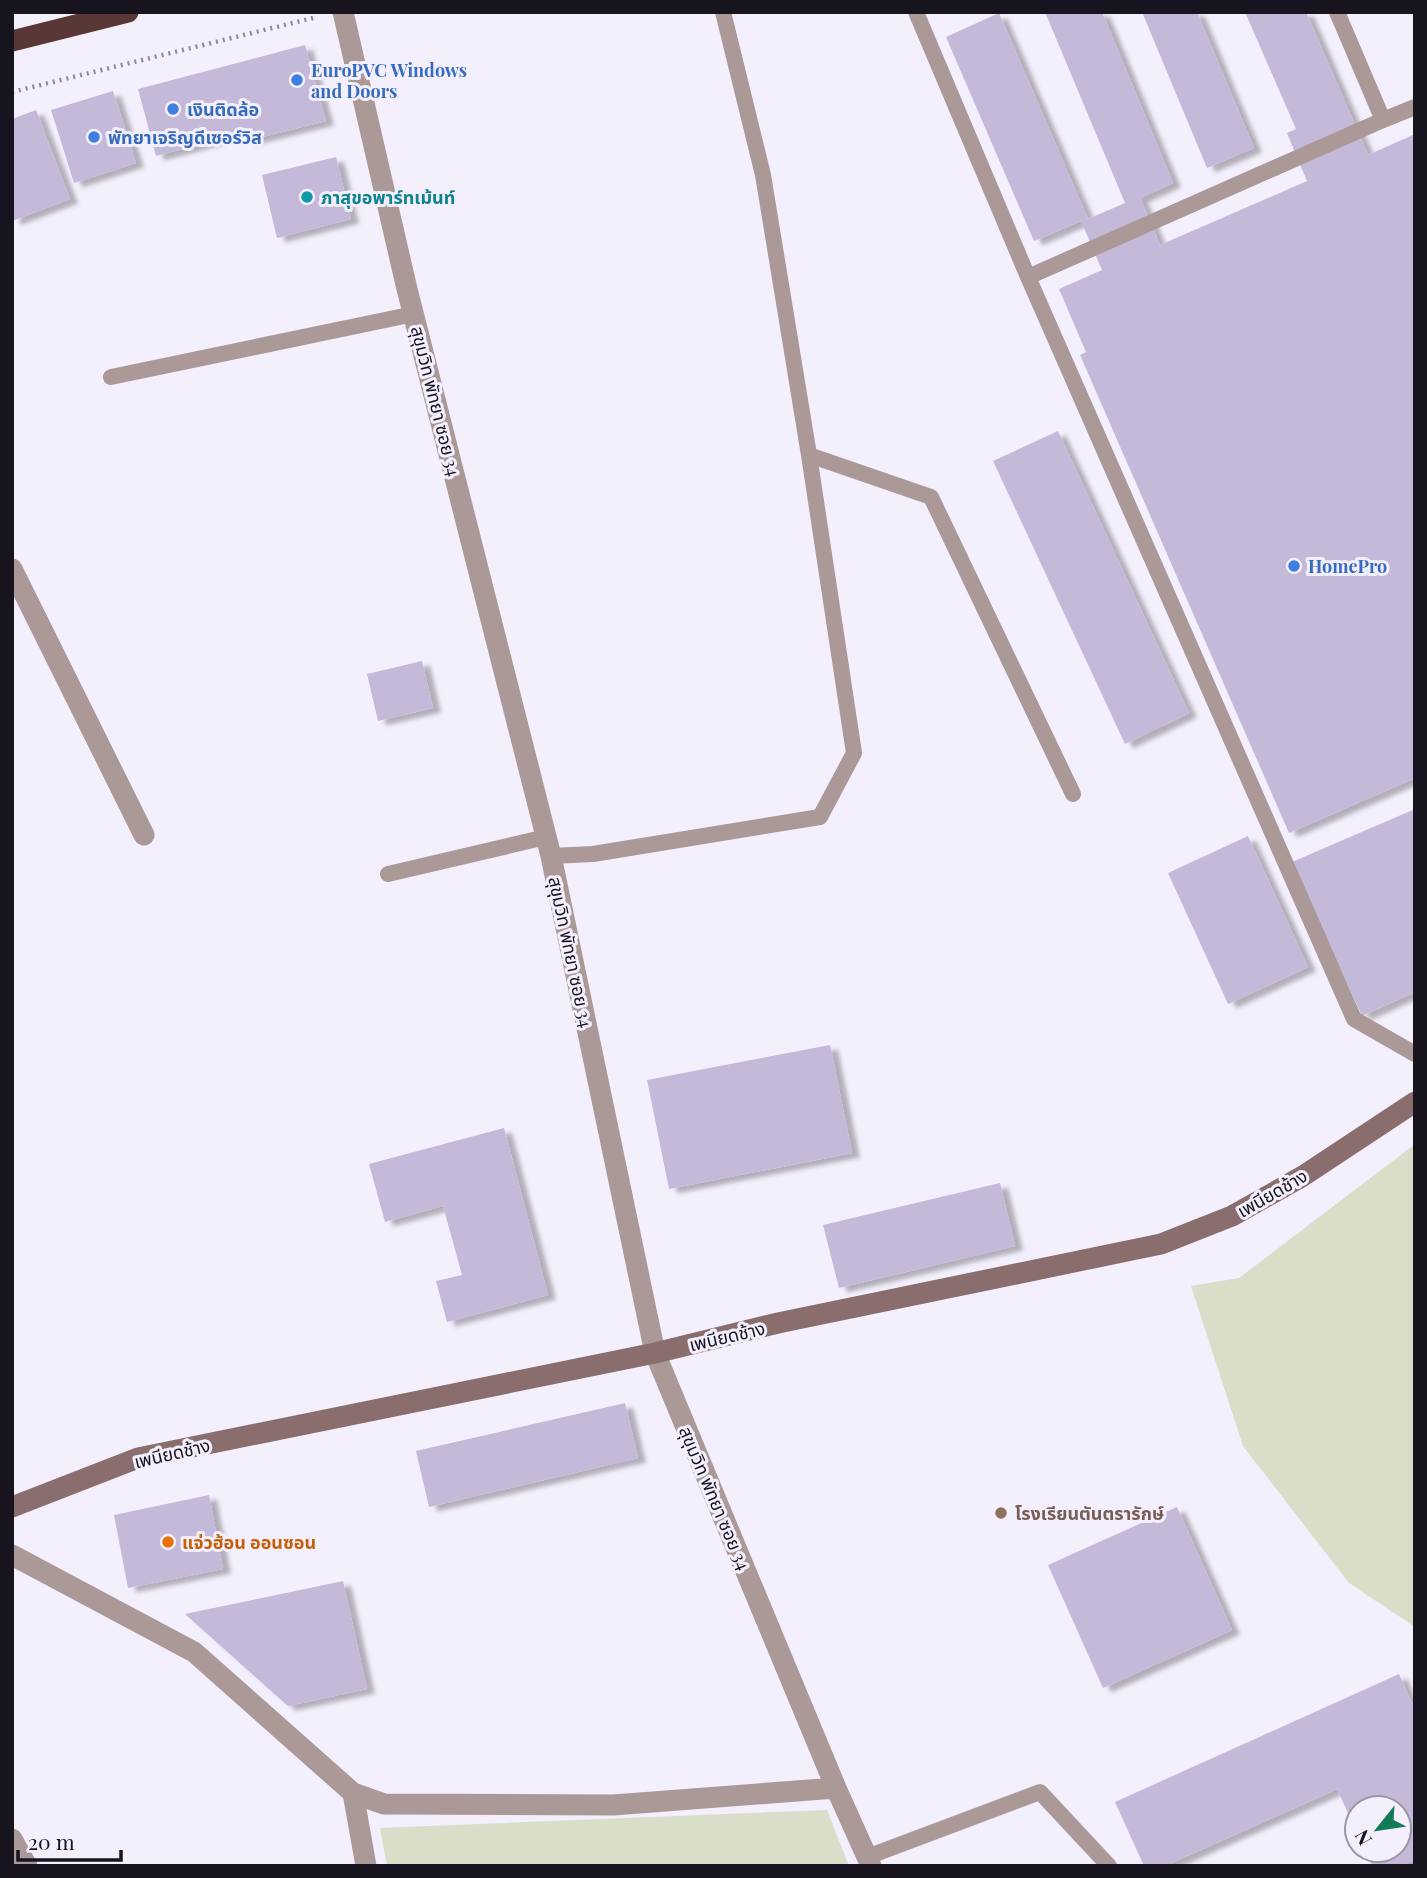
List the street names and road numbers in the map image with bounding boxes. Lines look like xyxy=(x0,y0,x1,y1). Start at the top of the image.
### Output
street label: สุขุมวิท พัทยา ซอย 34 xyxy=(406,323,466,479)
street label: สุขุมวิท พัทยา ซอย 34 xyxy=(543,874,599,1030)
street label: เพนียดช้าง xyxy=(1233,1163,1311,1223)
street label: เพนียดช้าง xyxy=(687,1316,767,1356)
street label: สุขุมวิท พัทยา ซอย 34 xyxy=(674,1422,756,1574)
street label: เพนียดช้าง xyxy=(132,1433,212,1473)

